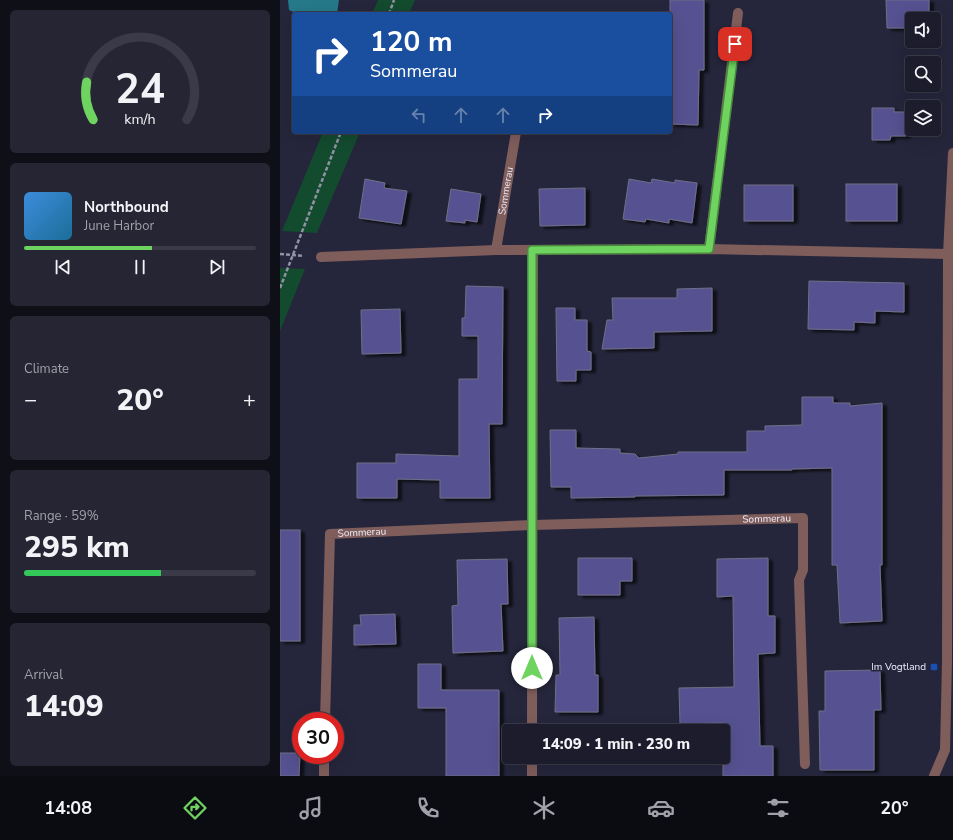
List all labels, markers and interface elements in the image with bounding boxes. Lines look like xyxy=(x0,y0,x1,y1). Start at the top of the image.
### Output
map controls xyxy=(905,12,941,136)
button: sound xyxy=(905,12,941,48)
text: 120 m xyxy=(370,23,453,61)
pin xyxy=(718,27,752,61)
icon: right xyxy=(304,28,356,80)
icon: arrive xyxy=(724,33,746,55)
button: search xyxy=(905,56,941,92)
text: Sommerau xyxy=(370,59,457,83)
text: 24 xyxy=(115,60,165,117)
button: layers xyxy=(905,100,941,136)
icon: left xyxy=(408,104,430,126)
icon: ahead xyxy=(450,104,472,126)
icon: ahead xyxy=(492,104,514,126)
icon: right xyxy=(534,104,556,126)
text: km/h xyxy=(124,109,156,128)
street label: Sommerau xyxy=(495,166,517,216)
text: Northbound xyxy=(84,197,169,217)
text: June Harbor xyxy=(84,217,154,235)
icon: previous xyxy=(52,256,74,278)
icon: pause xyxy=(129,256,151,278)
icon: next xyxy=(206,256,228,278)
text: Climate xyxy=(24,360,69,378)
text: 20° xyxy=(116,380,164,421)
text: − xyxy=(24,385,37,415)
text: + xyxy=(243,385,256,415)
text: Range · 59% xyxy=(24,507,99,525)
street label: Sommerau xyxy=(742,511,791,527)
street label: Sommerau xyxy=(337,525,387,541)
text: 295 km xyxy=(24,527,130,568)
position arrow xyxy=(511,647,553,689)
place label: Im Vogtland xyxy=(871,660,926,674)
marker: Im Vogtland xyxy=(929,662,939,672)
text: Arrival xyxy=(24,666,63,684)
text: 14:09 xyxy=(24,686,104,727)
speed limit sign: 30 xyxy=(292,712,344,764)
text: 14:09 · 1 min · 230 m xyxy=(542,734,690,754)
icon: directions xyxy=(181,794,209,822)
icon: music xyxy=(297,794,325,822)
icon: phone xyxy=(414,794,442,822)
icon: climate xyxy=(530,794,558,822)
icon: car xyxy=(647,794,675,822)
icon: filters xyxy=(764,794,792,822)
text: 14:08 xyxy=(44,796,92,820)
text: 20° xyxy=(880,796,909,820)

